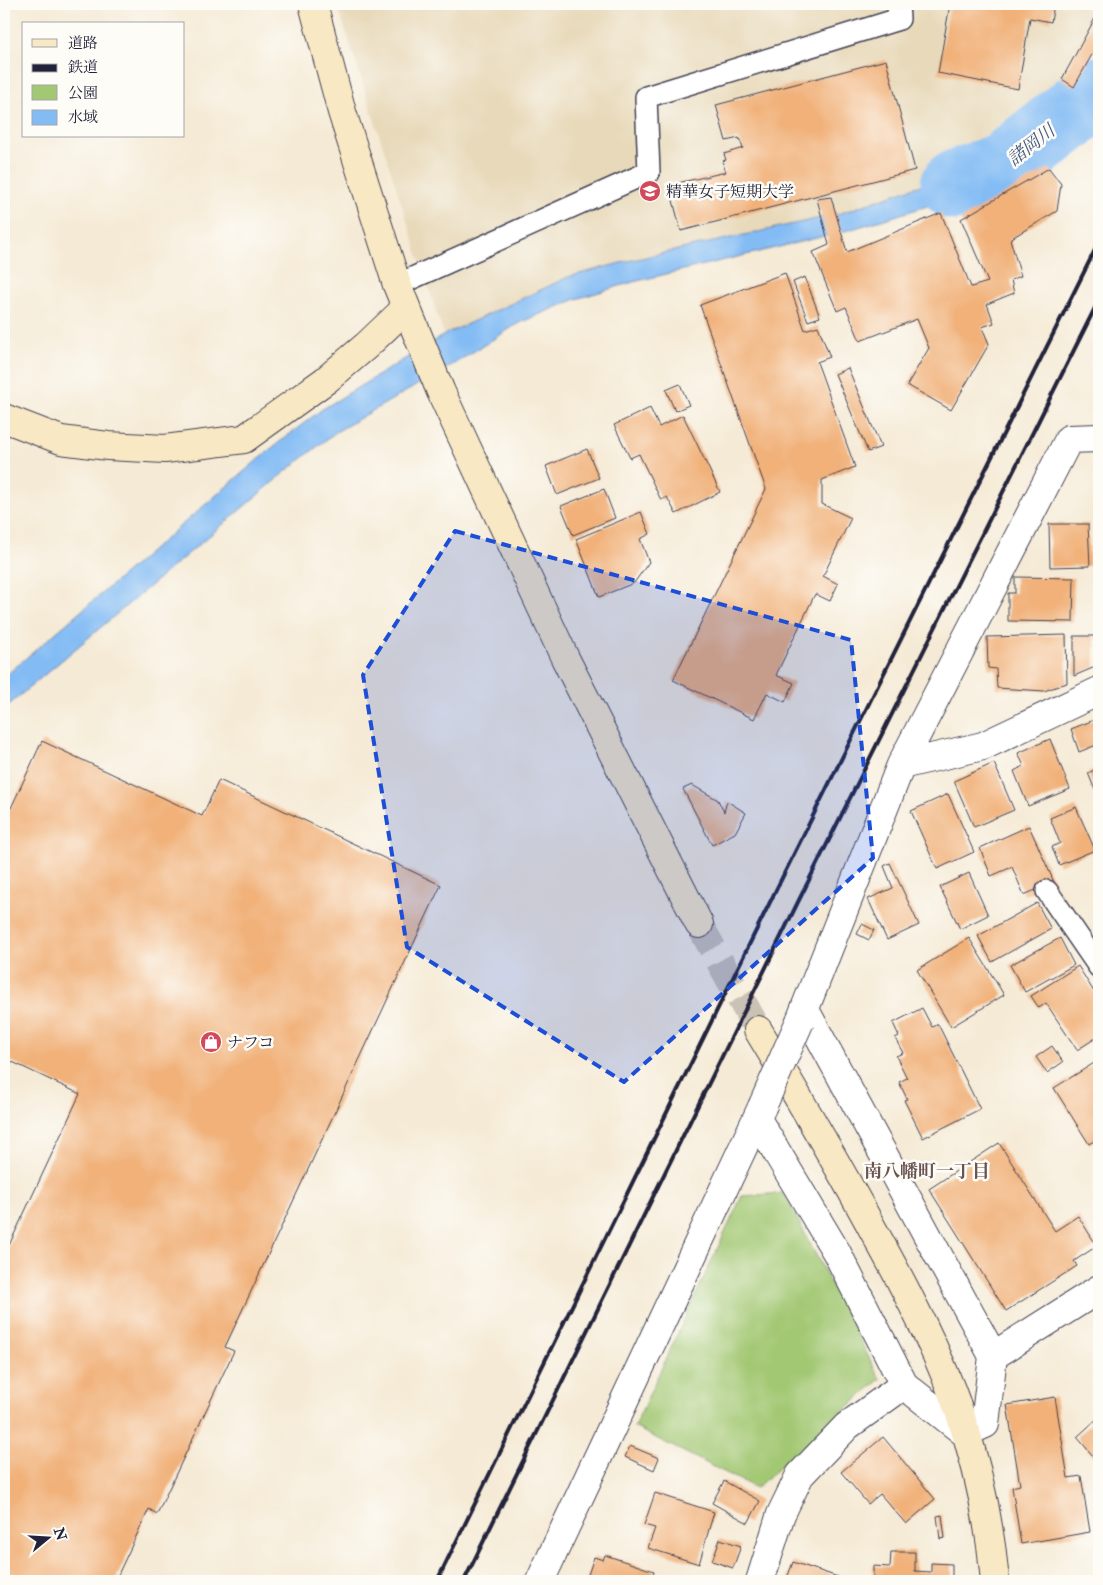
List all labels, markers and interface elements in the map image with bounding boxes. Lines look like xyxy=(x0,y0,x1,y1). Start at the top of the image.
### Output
legend xyxy=(22,22,185,138)
text: 道路 xyxy=(68,34,98,53)
text: 鉄道 xyxy=(68,58,98,77)
text: 公園 xyxy=(68,84,98,103)
text: 水域 xyxy=(68,108,98,127)
water label: 諸岡川 xyxy=(1003,118,1061,171)
school or university icon: 精華女子短期大学 xyxy=(638,179,662,203)
place label: 精華女子短期大学 xyxy=(666,182,794,202)
shop icon: ナフコ xyxy=(199,1030,223,1054)
place label: ナフコ xyxy=(227,1033,274,1053)
district label: 南八幡町一丁目 xyxy=(864,1160,990,1183)
north arrow xyxy=(22,1512,72,1562)
text: N xyxy=(50,1525,70,1543)

